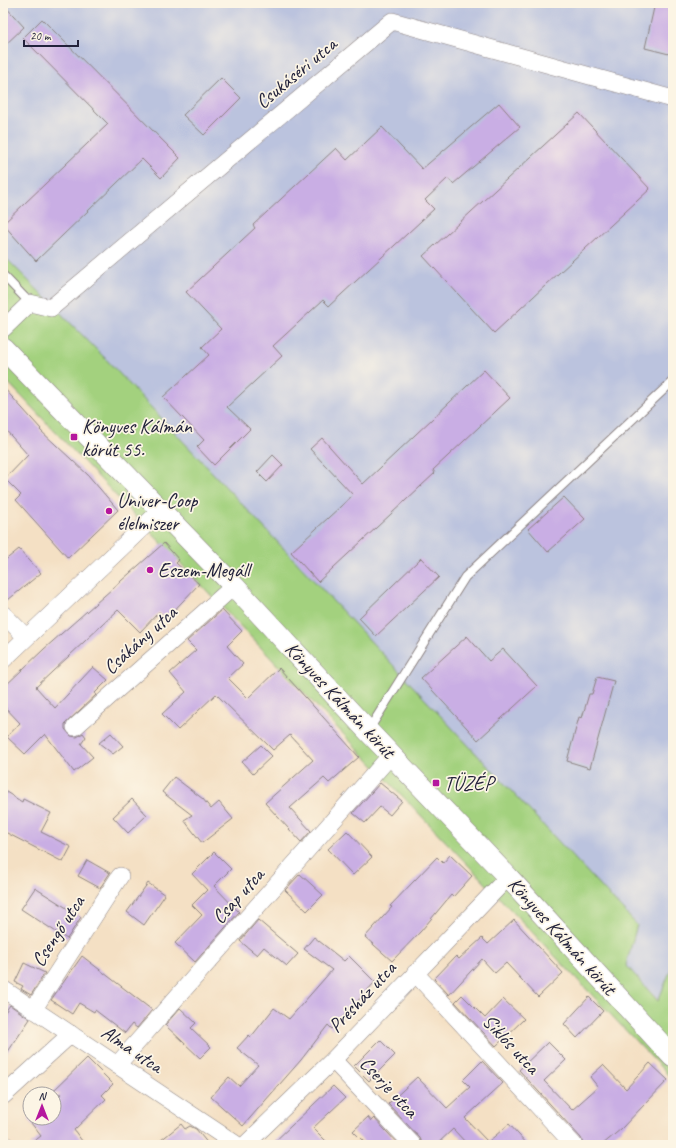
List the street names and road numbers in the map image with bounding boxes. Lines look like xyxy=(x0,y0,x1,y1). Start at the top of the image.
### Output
street label: Csukáséri utca xyxy=(250,31,343,114)
street label: Csákány utca xyxy=(98,599,184,680)
street label: Könyves Kálmán körút xyxy=(280,637,402,765)
street label: Csap utca xyxy=(206,862,271,929)
street label: Könyves Kálmán körút xyxy=(502,872,623,1002)
street label: Csengő utca xyxy=(26,889,91,971)
street label: Présház utca xyxy=(323,955,403,1038)
street label: Siklós utca xyxy=(477,1009,546,1081)
street label: Alma utca xyxy=(97,1019,169,1080)
street label: Cserje utca xyxy=(354,1051,425,1124)

